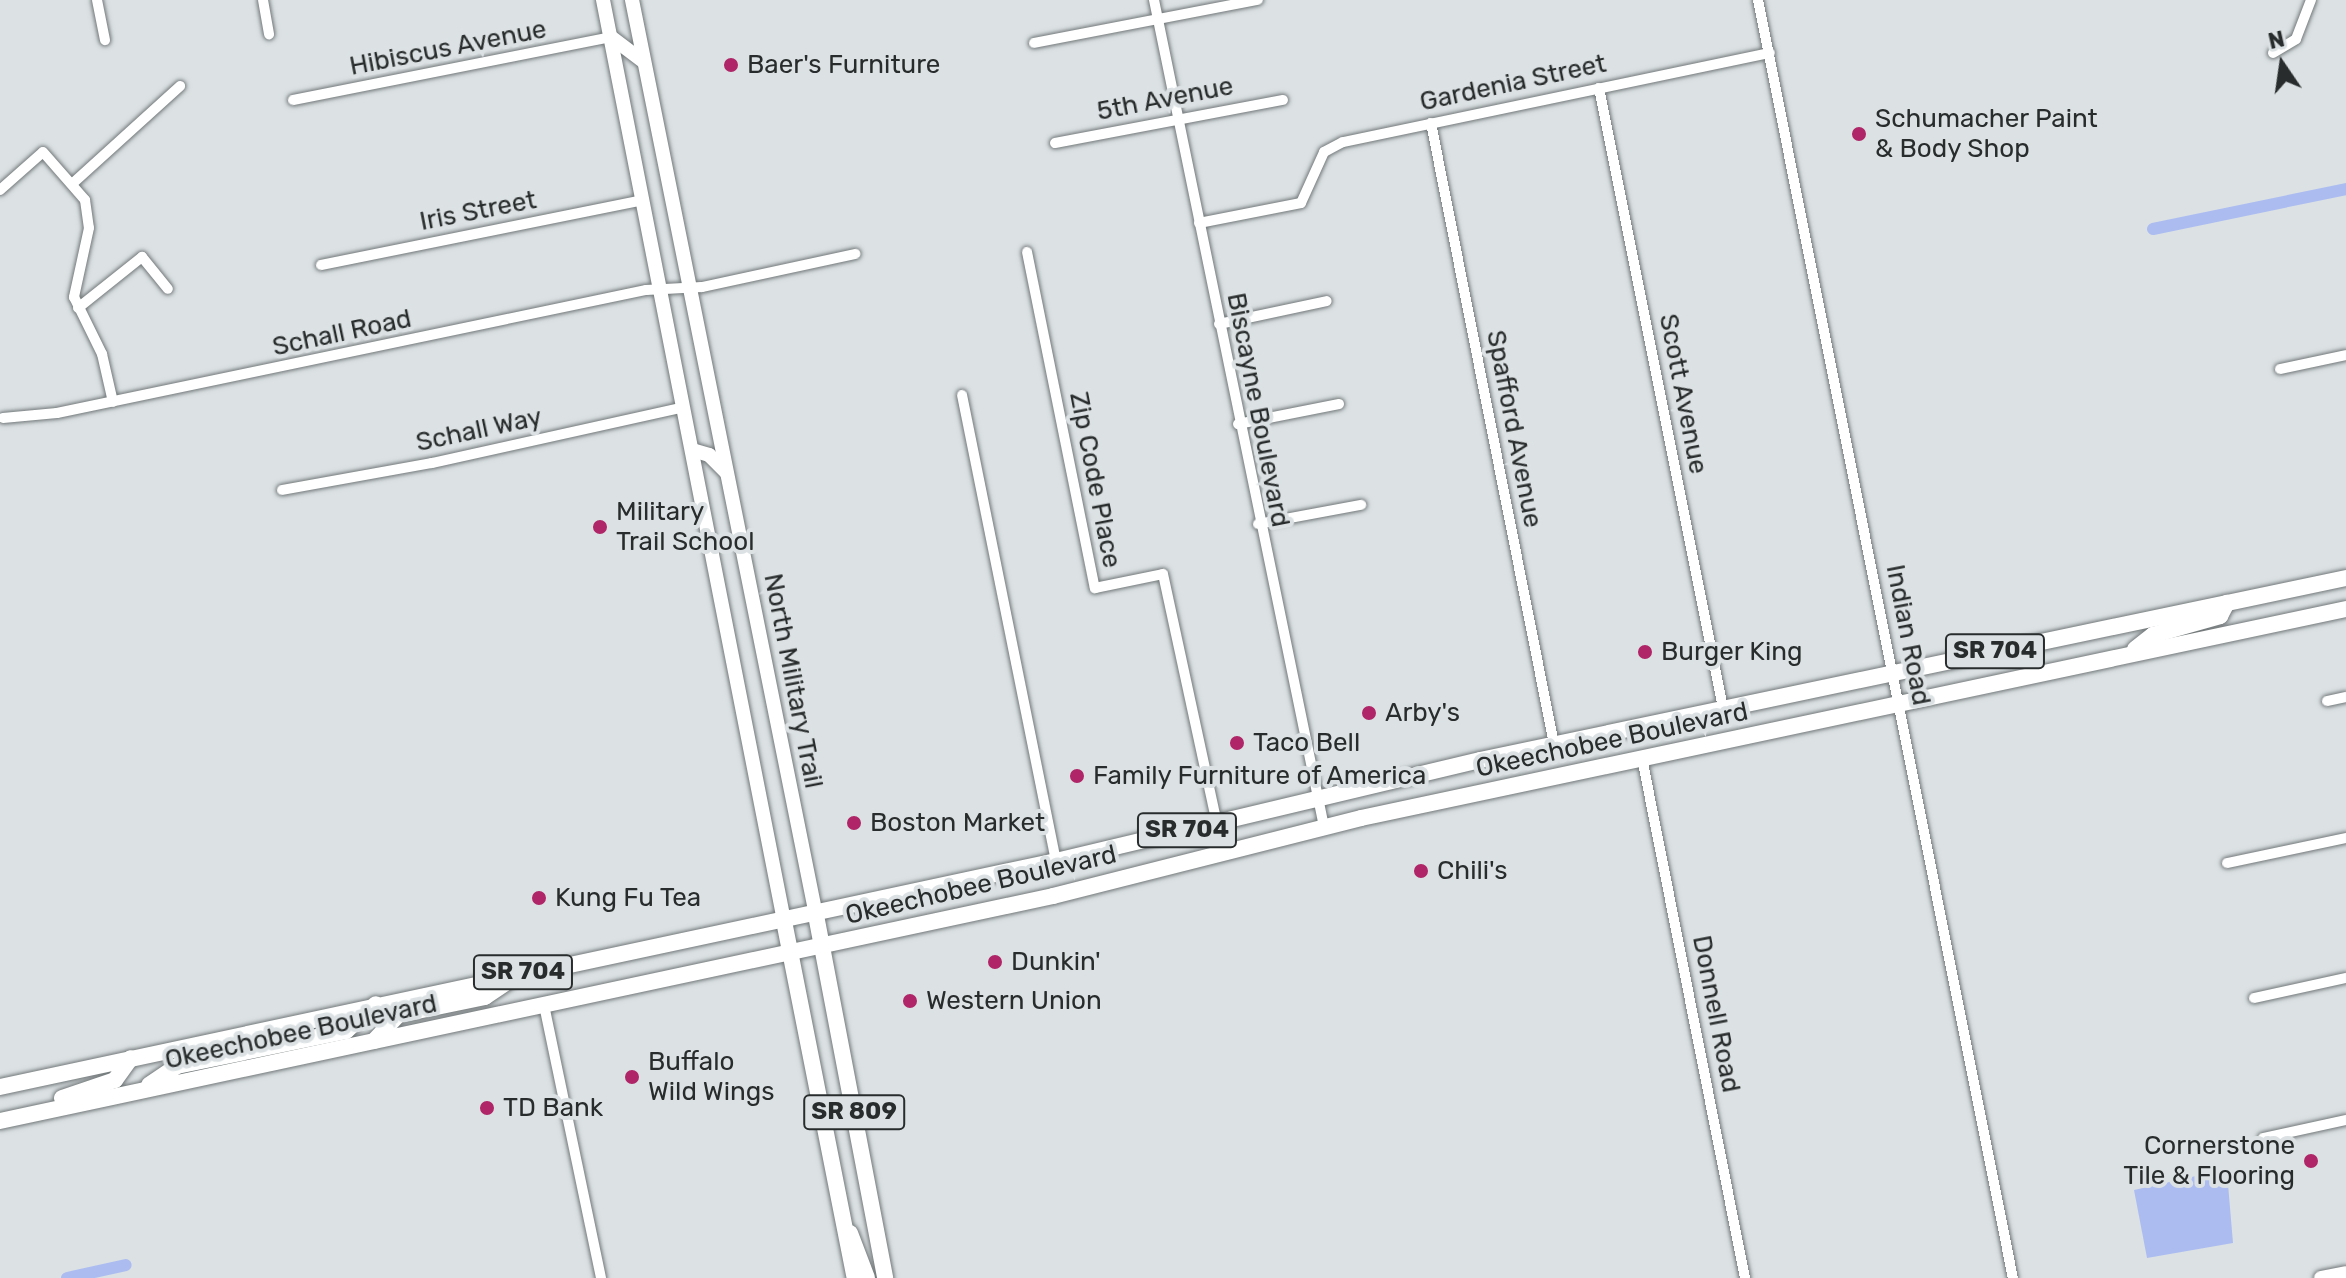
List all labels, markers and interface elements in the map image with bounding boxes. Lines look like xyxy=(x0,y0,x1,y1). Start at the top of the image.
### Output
street label: Hibiscus Avenue xyxy=(347,14,549,82)
north arrow xyxy=(2242,24,2322,104)
text: N xyxy=(2266,25,2287,55)
street label: Gardenia Street xyxy=(1417,48,1609,118)
place label: Baer's Furniture xyxy=(747,49,940,81)
marker: Baer's Furniture xyxy=(722,56,740,74)
street label: 5th Avenue xyxy=(1094,70,1236,128)
place label: Schumacher Paint & Body Shop xyxy=(1875,103,2098,164)
marker: Schumacher Paint & Body Shop xyxy=(1850,125,1868,143)
street label: Iris Street xyxy=(417,184,539,238)
street label: Biscayne Boulevard xyxy=(1220,290,1296,530)
street label: Schall Road xyxy=(270,303,414,363)
street label: Scott Avenue xyxy=(1652,311,1714,477)
street label: Spafford Avenue xyxy=(1480,327,1548,531)
street label: Zip Code Place xyxy=(1063,389,1127,571)
street label: Schall Way xyxy=(413,401,545,459)
place label: Military Trail School xyxy=(616,496,754,558)
marker: Military Trail School xyxy=(591,518,609,536)
street label: Indian Road xyxy=(1879,562,1937,708)
street label: North Military Trail xyxy=(757,570,829,792)
road number: SR 704 xyxy=(1943,631,2047,671)
place label: Burger King xyxy=(1661,636,1803,668)
marker: Burger King xyxy=(1636,643,1654,661)
street label: Okeechobee Boulevard xyxy=(1473,696,1751,784)
place label: Arby's xyxy=(1385,697,1460,729)
marker: Arby's xyxy=(1360,704,1378,722)
place label: Taco Bell xyxy=(1253,727,1360,759)
marker: Taco Bell xyxy=(1228,734,1246,752)
place label: Family Furniture of America xyxy=(1093,760,1428,792)
marker: Family Furniture of America xyxy=(1068,767,1086,785)
place label: Boston Market xyxy=(870,807,1045,839)
road number: SR 704 xyxy=(1135,810,1239,850)
marker: Boston Market xyxy=(845,814,863,832)
street label: Okeechobee Boulevard xyxy=(842,839,1120,931)
place label: Chili's xyxy=(1437,855,1507,887)
marker: Chili's xyxy=(1412,862,1430,880)
place label: Kung Fu Tea xyxy=(555,882,702,914)
marker: Kung Fu Tea xyxy=(530,889,548,907)
street label: Donnell Road xyxy=(1685,933,1747,1095)
place label: Dunkin' xyxy=(1011,946,1101,978)
road number: SR 704 xyxy=(471,952,575,992)
marker: Dunkin' xyxy=(986,953,1004,971)
place label: Western Union xyxy=(926,985,1102,1017)
street label: Okeechobee Boulevard xyxy=(162,988,440,1076)
marker: Western Union xyxy=(901,992,919,1010)
place label: Buffalo Wild Wings xyxy=(648,1046,775,1108)
marker: Buffalo Wild Wings xyxy=(623,1068,641,1086)
place label: TD Bank xyxy=(503,1092,603,1124)
road number: SR 809 xyxy=(802,1092,906,1132)
marker: TD Bank xyxy=(478,1099,496,1117)
place label: Cornerstone Tile & Flooring xyxy=(2123,1130,2295,1192)
marker: Cornerstone Tile & Flooring xyxy=(2302,1152,2320,1170)

